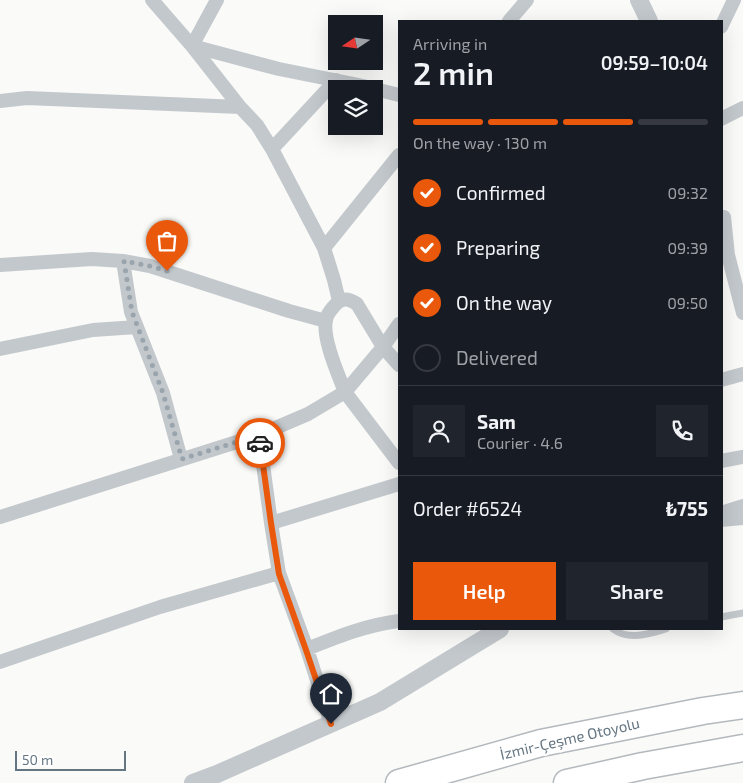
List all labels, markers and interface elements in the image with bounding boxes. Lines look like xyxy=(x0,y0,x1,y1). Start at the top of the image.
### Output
north arrow xyxy=(328,15,382,70)
map controls xyxy=(328,15,383,135)
text: Arriving in xyxy=(413,34,487,53)
text: 09:59–10:04 xyxy=(601,51,708,74)
text: 2 min xyxy=(413,53,494,91)
button: layers xyxy=(328,80,383,135)
text: On the way · 130 m xyxy=(413,133,547,152)
icon: check xyxy=(413,179,441,207)
text: Confirmed xyxy=(456,181,546,204)
text: 09:32 xyxy=(668,183,708,202)
pin xyxy=(146,220,188,271)
icon: bag xyxy=(153,227,181,255)
icon: check xyxy=(413,234,441,262)
text: Preparing xyxy=(456,236,540,259)
text: 09:39 xyxy=(667,238,708,257)
icon: check xyxy=(413,289,441,317)
text: On the way xyxy=(456,291,552,314)
text: 09:50 xyxy=(667,293,708,312)
text: Delivered xyxy=(456,346,538,369)
button: person xyxy=(413,405,465,457)
button: phone xyxy=(656,405,708,457)
text: Sam xyxy=(477,410,516,433)
courier xyxy=(235,418,285,468)
icon: car xyxy=(246,429,274,457)
text: Courier · 4.6 xyxy=(477,433,563,452)
text: Order #6524 xyxy=(413,497,522,520)
text: ₺755 xyxy=(666,497,708,520)
button: Help xyxy=(413,562,556,620)
button: Share xyxy=(566,562,708,620)
pin xyxy=(310,673,352,724)
icon: home xyxy=(317,680,345,708)
street label: İzmir-Çeşme Otoyolu xyxy=(498,713,642,764)
scale bar xyxy=(15,748,126,771)
text: 50 m xyxy=(22,751,53,768)

